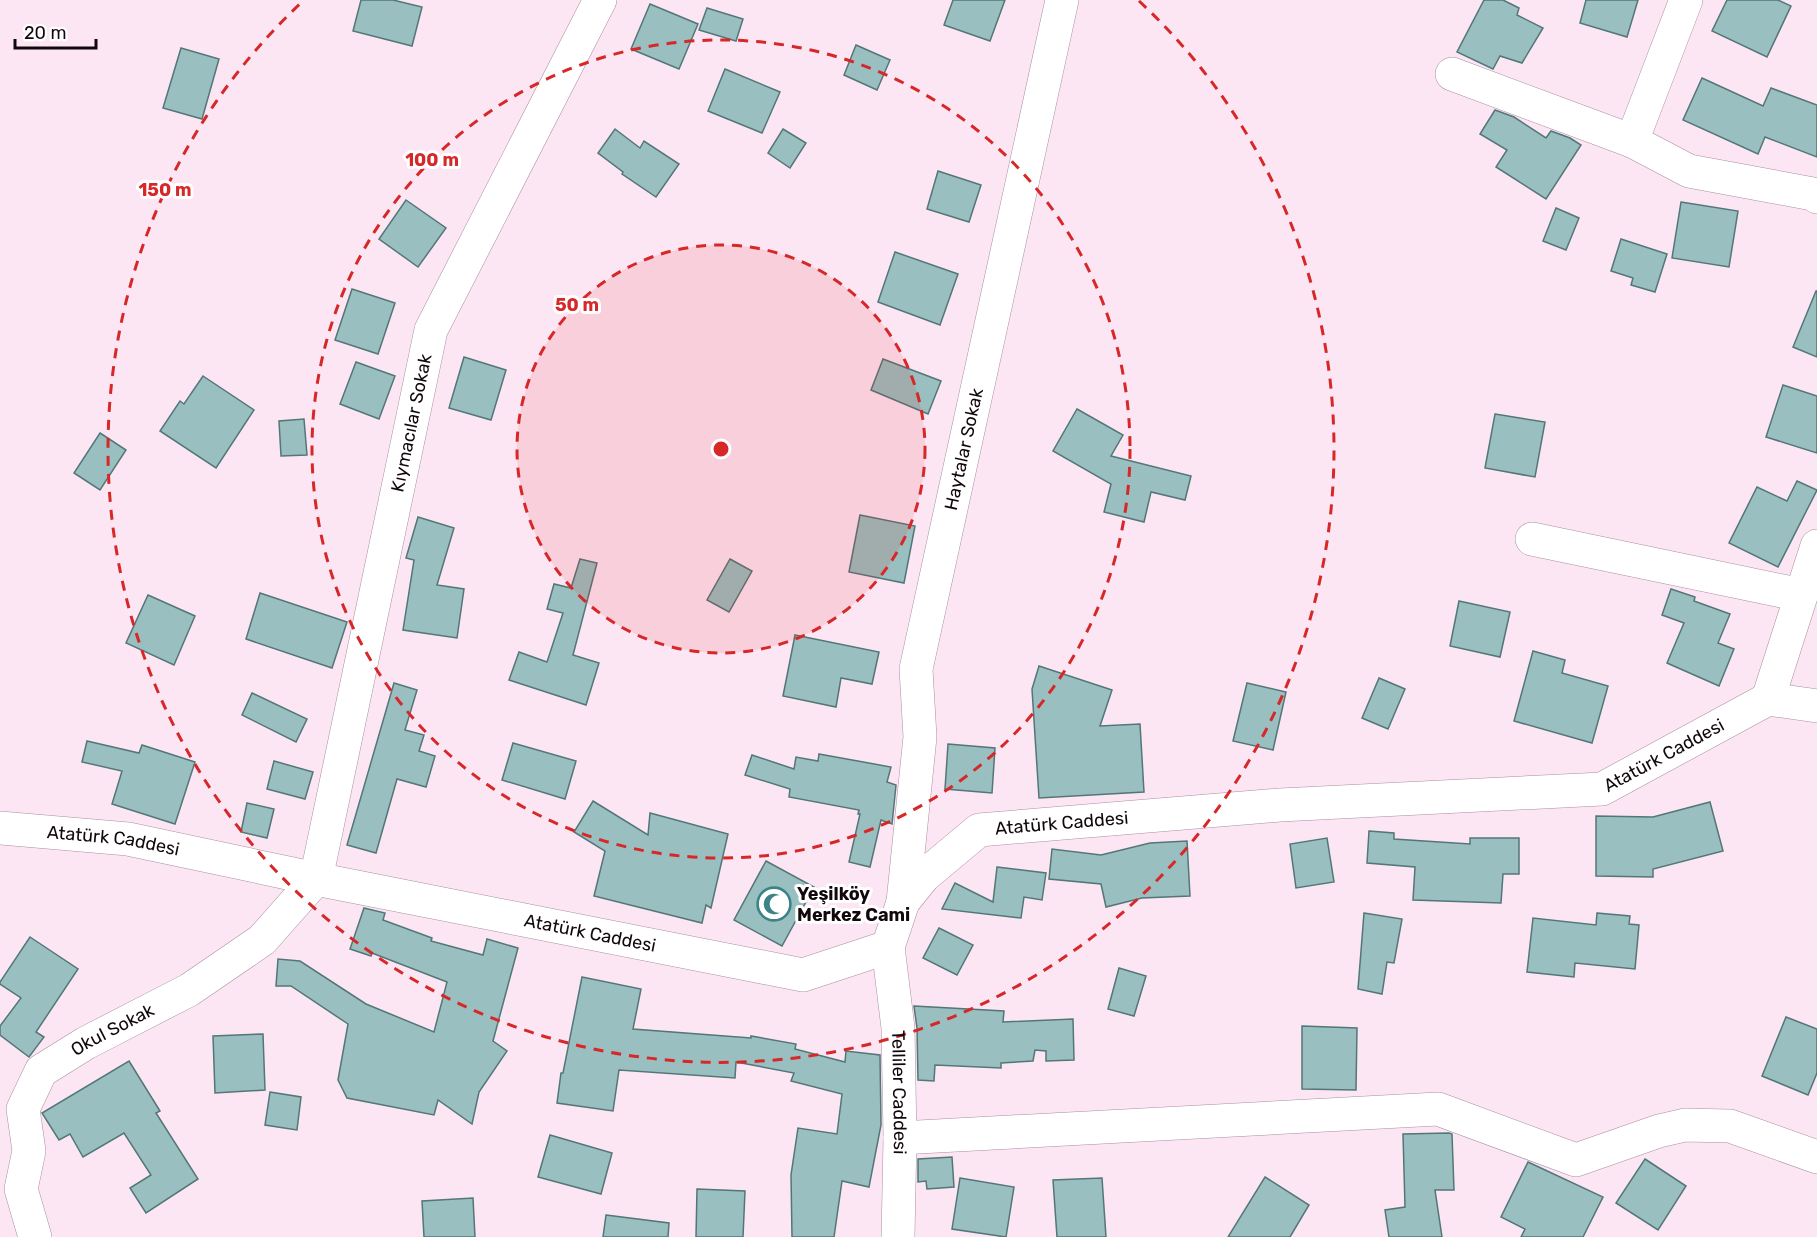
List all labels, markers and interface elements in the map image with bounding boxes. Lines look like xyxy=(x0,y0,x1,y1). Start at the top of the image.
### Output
scale bar xyxy=(15,12,96,50)
text: 20 m xyxy=(24,22,66,44)
text: 100 m xyxy=(405,149,459,171)
text: 150 m xyxy=(138,179,192,201)
text: 50 m xyxy=(555,294,599,316)
street label: Kıymacılar Sokak xyxy=(386,351,437,494)
street label: Haytalar Sokak xyxy=(940,385,988,512)
centre of rings xyxy=(711,439,731,459)
street label: Atatürk Caddesi xyxy=(1600,714,1728,797)
street label: Atatürk Caddesi xyxy=(994,807,1129,840)
street label: Atatürk Caddesi xyxy=(46,821,182,861)
place label: Yeşilköy Merkez Cami xyxy=(797,883,910,926)
mosque icon: Yeşilköy Merkez Cami xyxy=(756,886,792,922)
street label: Atatürk Caddesi xyxy=(522,909,658,957)
street label: Okul Sokak xyxy=(67,998,159,1061)
street label: Telliler Caddesi xyxy=(887,1030,911,1155)

